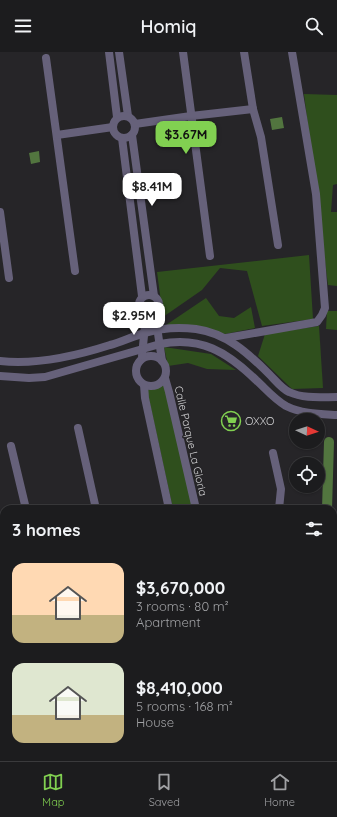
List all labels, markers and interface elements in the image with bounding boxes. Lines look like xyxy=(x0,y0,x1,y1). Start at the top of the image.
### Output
icon: menu xyxy=(12,15,34,37)
text: Homiq xyxy=(141,15,196,38)
icon: search xyxy=(303,15,325,37)
pin: $3.67M xyxy=(153,121,219,155)
text: $3.67M xyxy=(165,126,207,142)
pin: $8.41M xyxy=(119,173,185,207)
text: $8.41M xyxy=(132,178,172,194)
pin: $2.95M xyxy=(101,302,167,336)
text: $2.95M xyxy=(112,307,156,323)
street label: Calle Parque La Gloria xyxy=(171,384,211,498)
supermarket icon: OXXO xyxy=(220,410,242,432)
north arrow xyxy=(289,413,325,449)
map controls xyxy=(289,413,325,493)
place label: OXXO xyxy=(245,414,275,428)
button: locate xyxy=(289,457,325,493)
icon: filters xyxy=(303,518,325,540)
text: 3 homes xyxy=(12,519,80,540)
text: $3,670,000 xyxy=(136,577,225,598)
icon: home xyxy=(44,579,92,627)
text: 3 rooms · 80 m² xyxy=(136,598,229,614)
text: Apartment xyxy=(136,614,201,630)
text: $8,410,000 xyxy=(136,677,223,698)
icon: home xyxy=(44,679,92,727)
text: 5 rooms · 168 m² xyxy=(136,698,233,714)
text: House xyxy=(136,714,174,730)
tab: Map xyxy=(42,771,65,809)
tab: Saved xyxy=(149,771,180,809)
tab: Home xyxy=(264,771,295,809)

